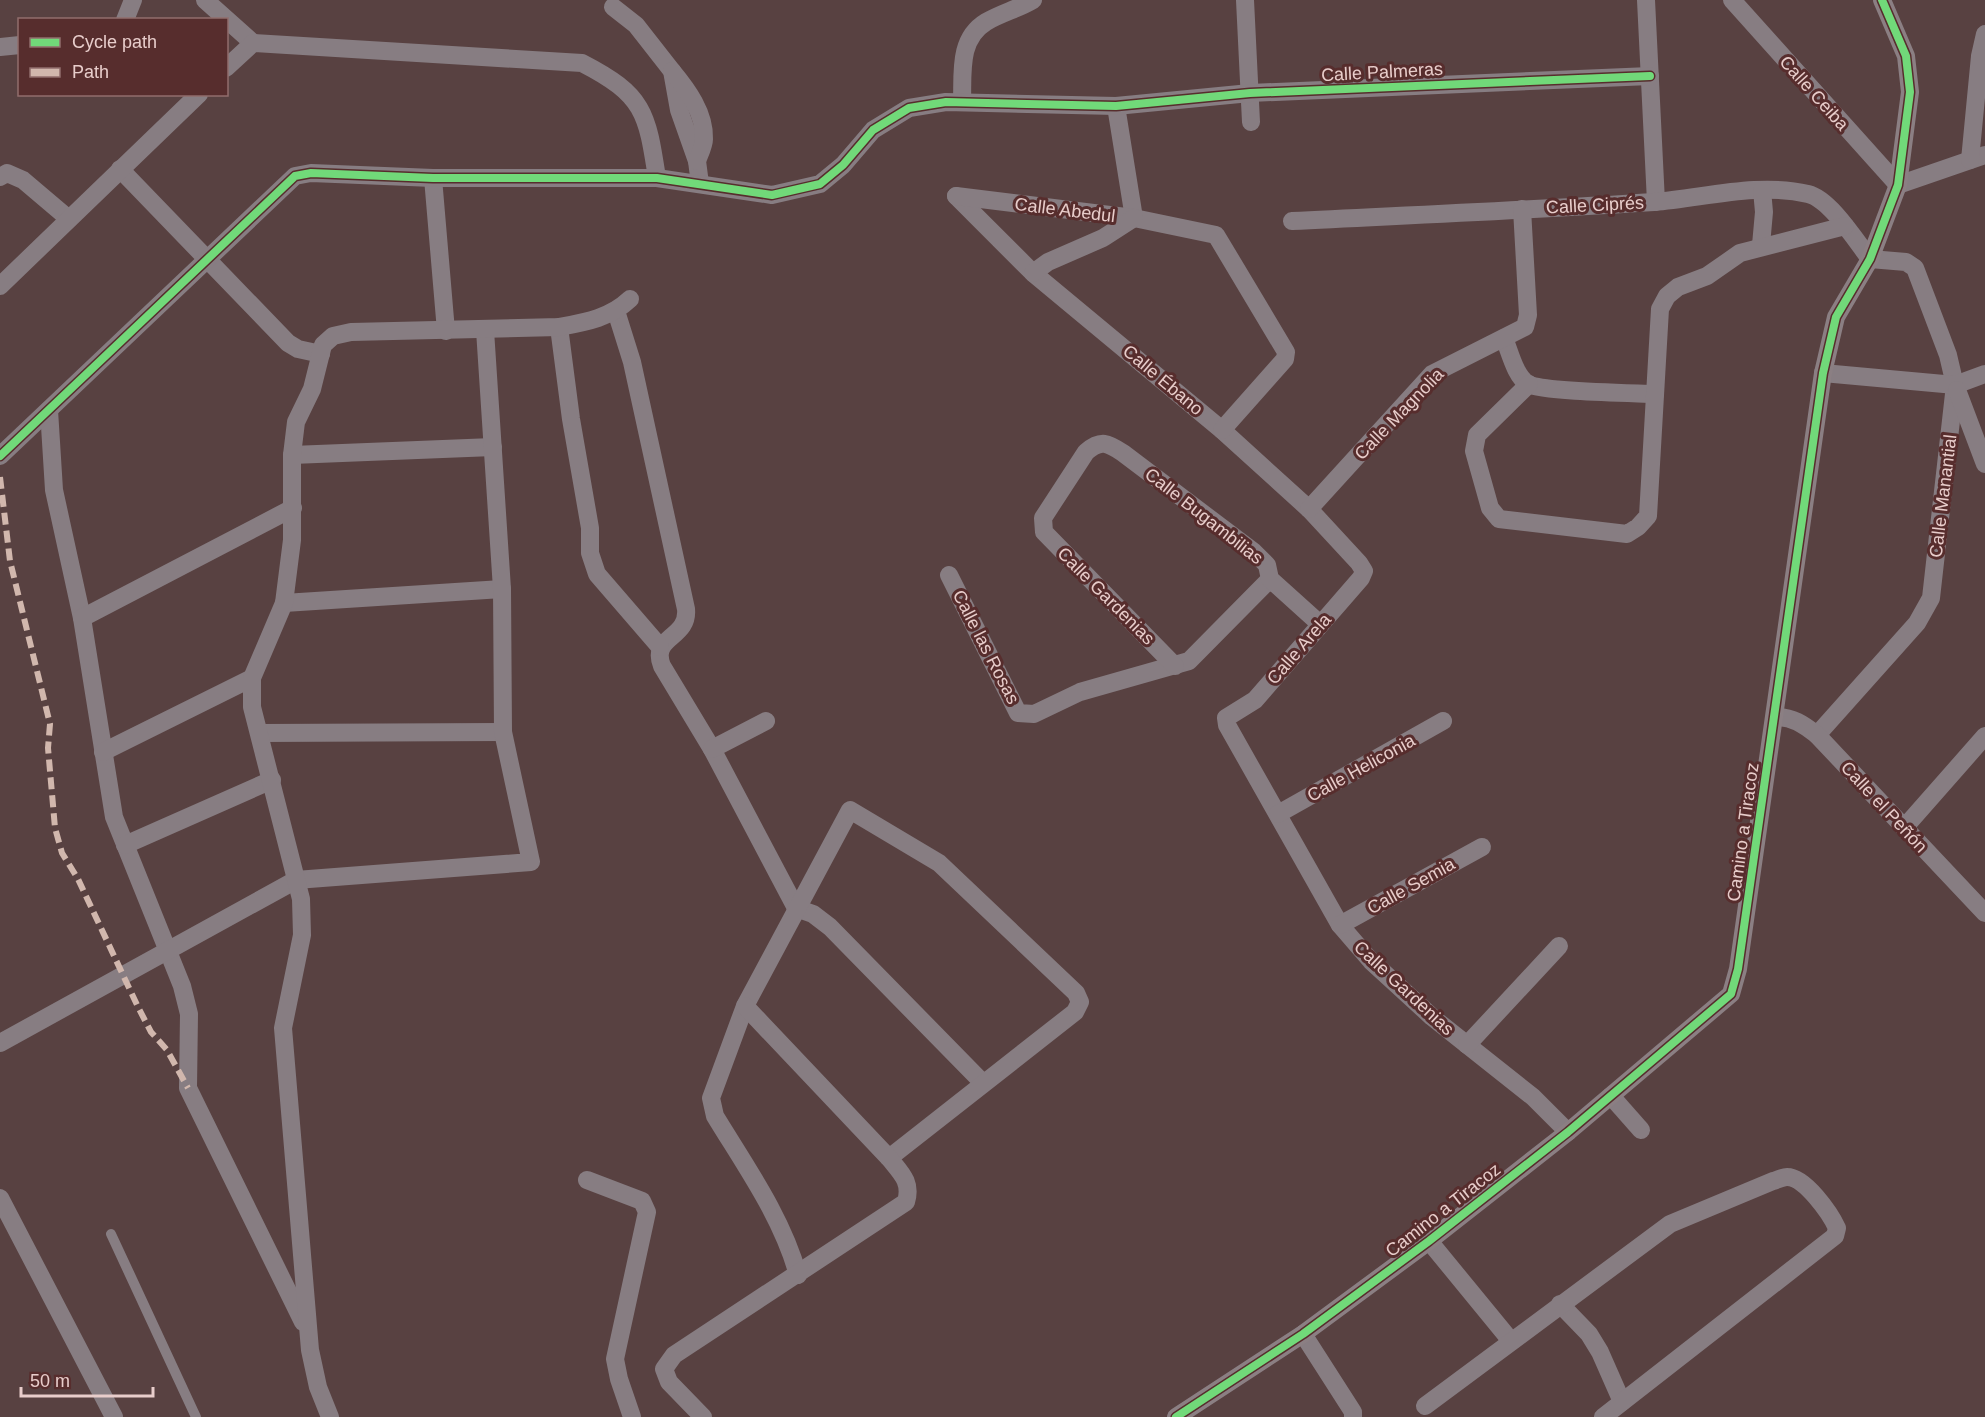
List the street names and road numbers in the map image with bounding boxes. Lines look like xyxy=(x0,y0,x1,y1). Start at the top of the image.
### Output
street label: Calle Ceiba xyxy=(1775,52,1853,135)
street label: Calle Palmeras xyxy=(1321,59,1443,85)
street label: Calle Ciprés xyxy=(1546,192,1644,218)
street label: Calle Abedul xyxy=(1014,194,1116,226)
street label: Calle Ébano xyxy=(1119,341,1207,419)
street label: Calle Magnolia xyxy=(1350,364,1448,464)
street label: Calle Manantial xyxy=(1926,433,1960,559)
street label: Calle Bugambilias xyxy=(1141,464,1267,568)
street label: Calle Gardenias xyxy=(1053,543,1159,649)
street label: Calle las Rosas xyxy=(949,587,1023,707)
street label: Calle Arela xyxy=(1263,609,1336,688)
street label: Calle Heliconia xyxy=(1304,730,1419,806)
street label: Calle el Peñón xyxy=(1837,757,1931,857)
street label: Camino a Tiracoz xyxy=(1723,761,1763,903)
street label: Calle Semia xyxy=(1364,853,1459,918)
street label: Calle Gardenias xyxy=(1350,937,1458,1039)
street label: Camino a Tiracoz xyxy=(1382,1159,1504,1261)

